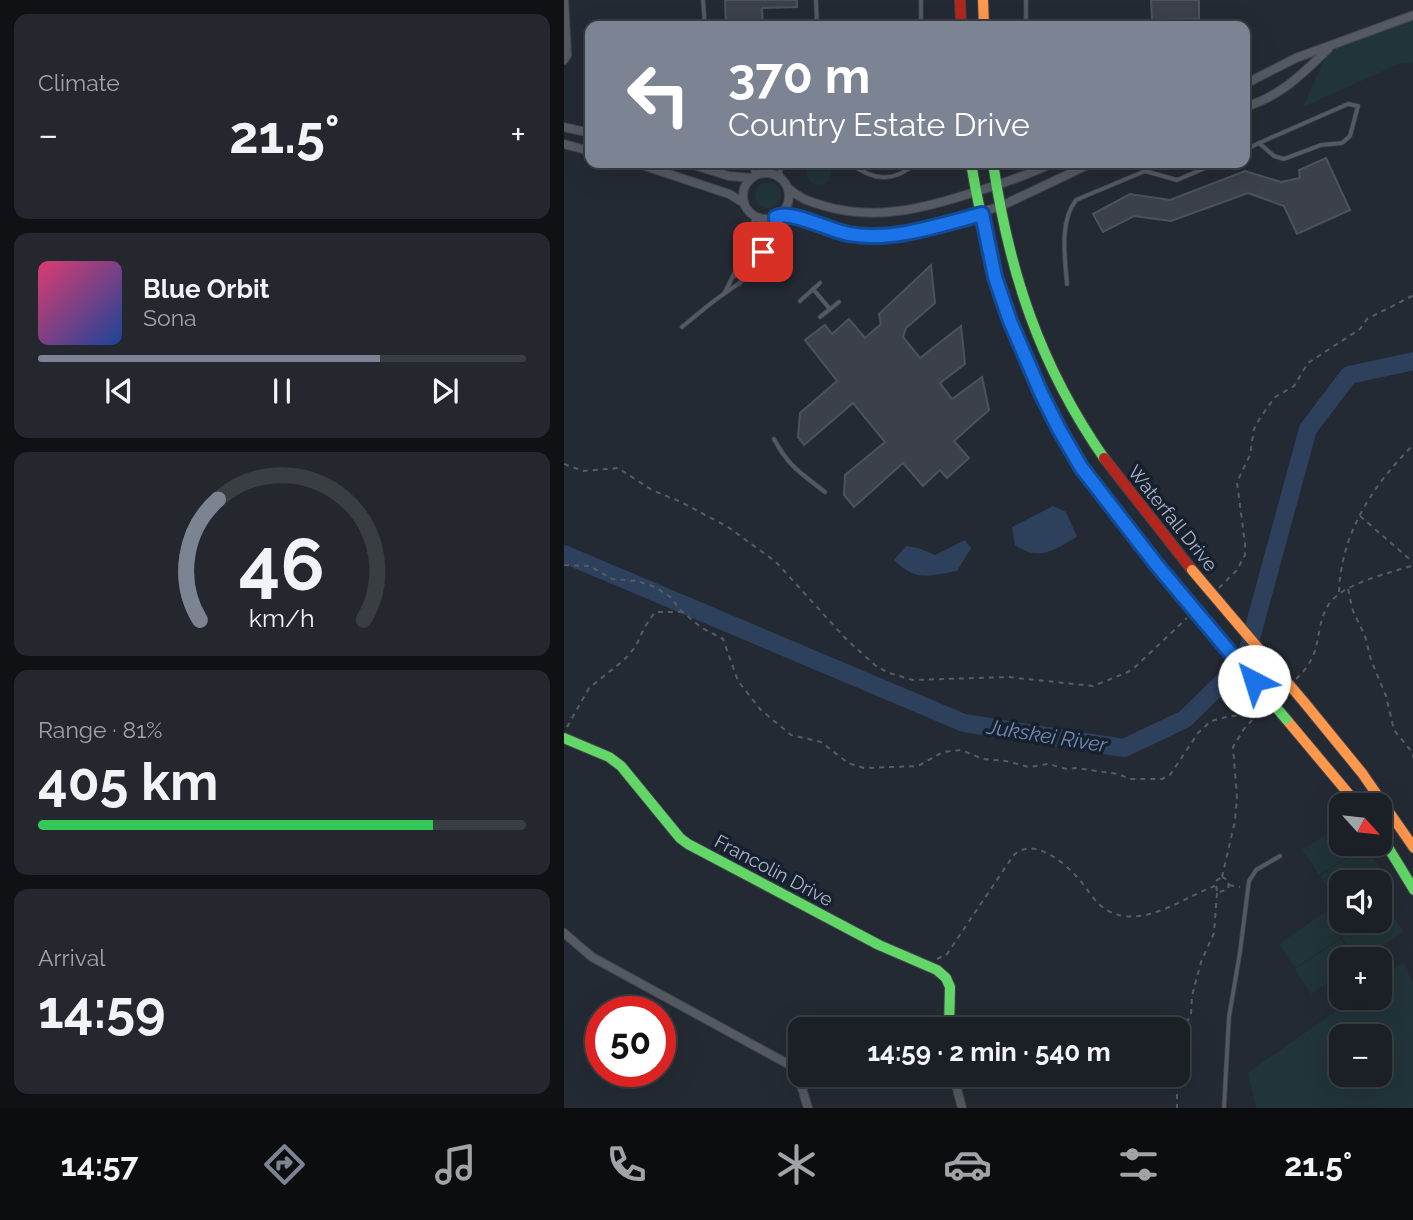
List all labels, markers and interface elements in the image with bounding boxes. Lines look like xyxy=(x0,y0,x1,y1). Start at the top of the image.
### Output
text: 370 m xyxy=(728,47,870,104)
icon: left xyxy=(613,49,704,140)
text: Climate xyxy=(38,69,120,96)
text: 21.5° xyxy=(229,104,340,165)
text: Country Estate Drive xyxy=(728,106,1030,143)
text: − xyxy=(38,112,58,157)
text: + xyxy=(510,112,526,157)
pin xyxy=(733,222,793,282)
icon: arrive xyxy=(744,233,782,271)
text: Blue Orbit xyxy=(143,274,270,304)
text: Sona xyxy=(143,304,197,331)
icon: previous xyxy=(100,372,138,410)
icon: pause xyxy=(263,372,301,410)
icon: next xyxy=(426,372,464,410)
street label: Waterfall Drive xyxy=(1124,461,1222,575)
text: 46 xyxy=(239,522,325,607)
text: km/h xyxy=(249,603,315,633)
position arrow xyxy=(1217,644,1291,718)
water label: Jukskei River xyxy=(984,714,1110,757)
text: Range · 81% xyxy=(38,716,162,743)
text: 405 km xyxy=(38,751,218,812)
north arrow xyxy=(1329,793,1392,856)
map controls xyxy=(1329,793,1392,1087)
street label: Francolin Drive xyxy=(711,830,837,910)
button: sound xyxy=(1329,870,1392,933)
text: Arrival xyxy=(38,944,105,971)
button: + xyxy=(1329,947,1392,1010)
text: 14:59 xyxy=(38,979,166,1040)
speed limit sign: 50 xyxy=(585,996,676,1087)
button: − xyxy=(1329,1024,1392,1087)
text: 14:59 · 2 min · 540 m xyxy=(867,1037,1111,1067)
icon: directions xyxy=(260,1140,309,1189)
icon: music xyxy=(431,1140,480,1189)
icon: phone xyxy=(602,1140,651,1189)
icon: climate xyxy=(772,1140,821,1189)
icon: car xyxy=(943,1140,992,1189)
icon: filters xyxy=(1114,1140,1163,1189)
text: 14:57 xyxy=(61,1146,139,1183)
text: 21.5° xyxy=(1284,1146,1352,1183)

